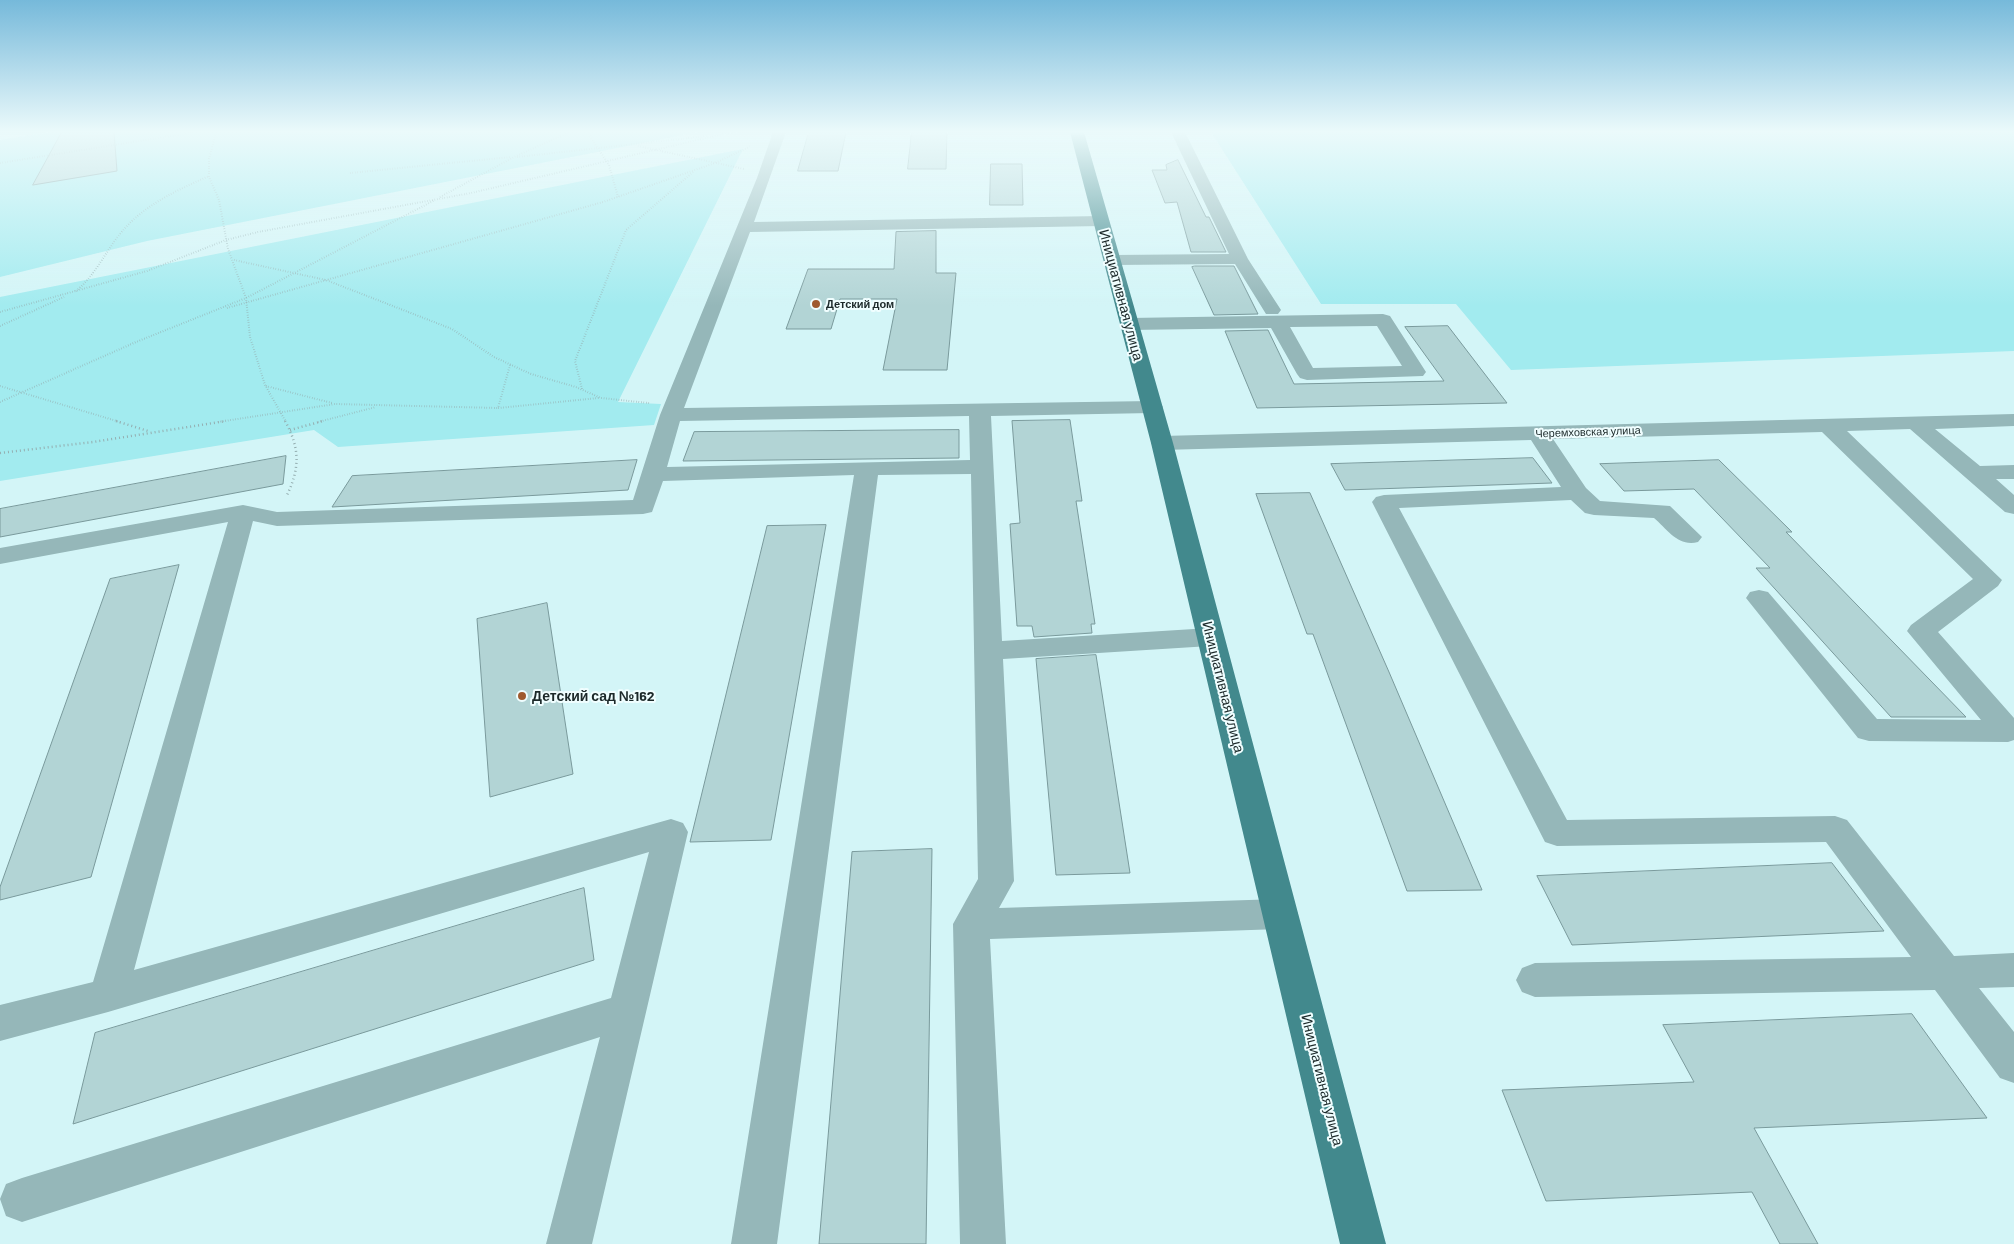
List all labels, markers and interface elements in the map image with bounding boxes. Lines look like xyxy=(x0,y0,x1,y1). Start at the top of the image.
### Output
street label: Инициативная улица xyxy=(1095,228,1147,362)
place label: Детский дом xyxy=(826,297,894,311)
marker: Детский дом xyxy=(810,298,822,310)
street label: Черемховская улица xyxy=(1535,424,1641,440)
street label: Инициативная улица xyxy=(1199,619,1247,755)
place label: Детский сад №162 xyxy=(532,688,655,704)
marker: Детский сад №162 xyxy=(516,690,528,702)
street label: Инициативная улица xyxy=(1298,1012,1346,1148)

